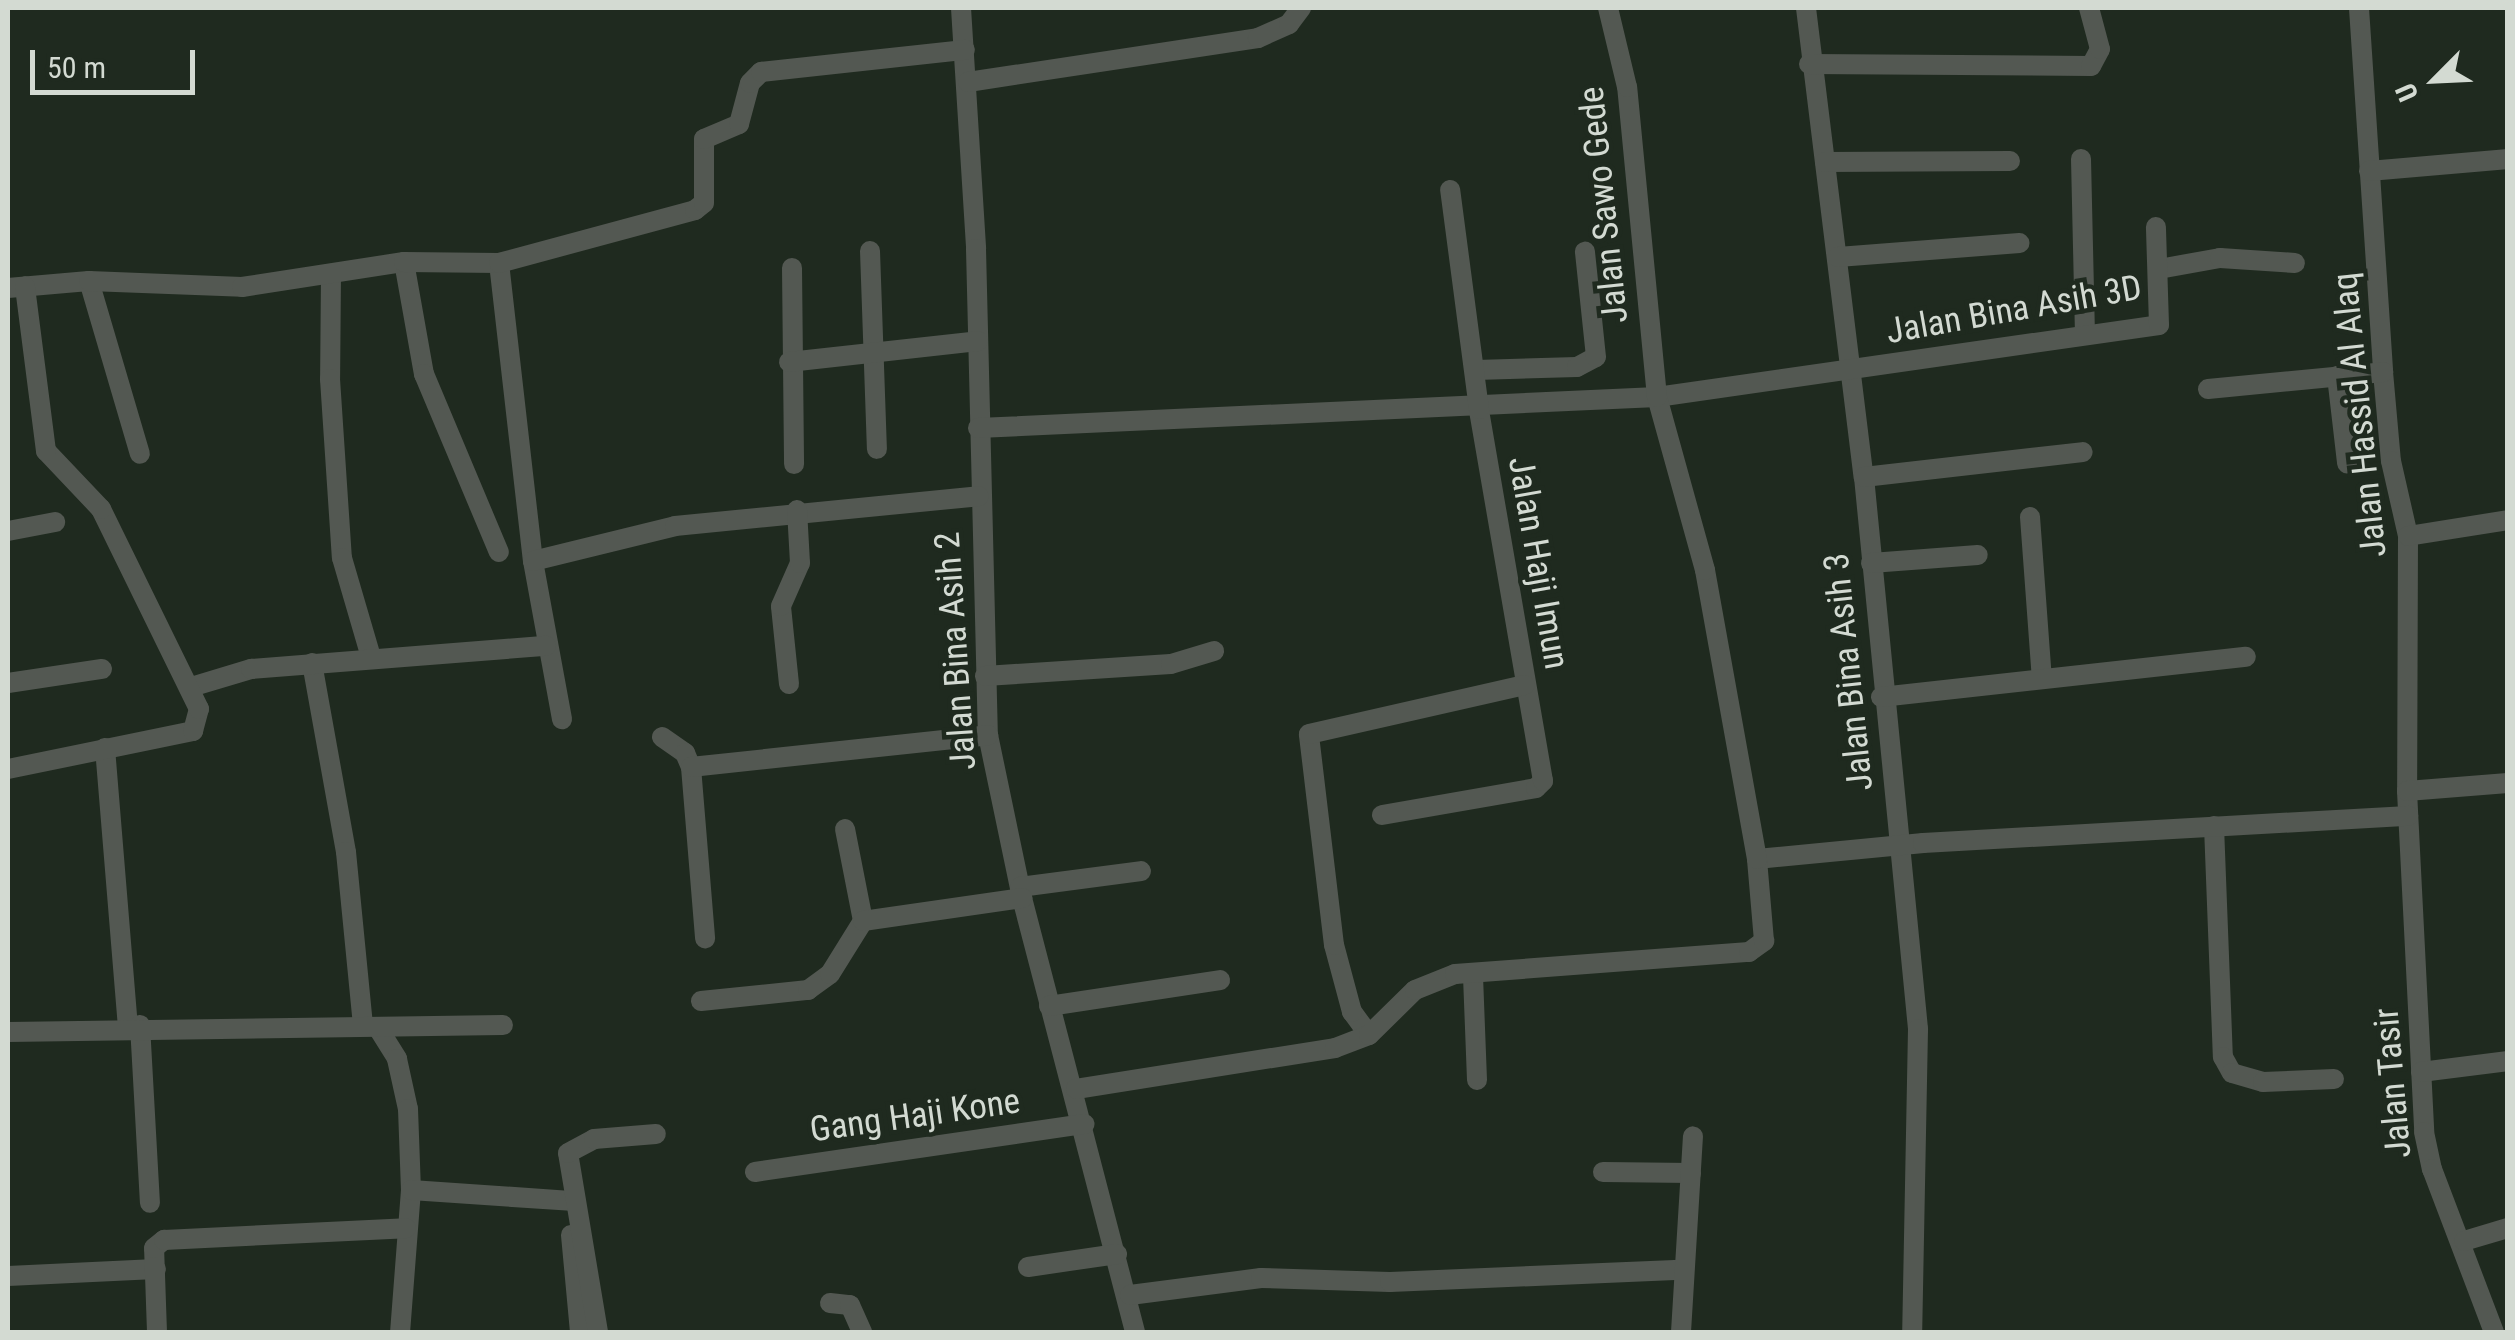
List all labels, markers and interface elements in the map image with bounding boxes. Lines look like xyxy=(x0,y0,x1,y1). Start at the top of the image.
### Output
scale bar xyxy=(35,30,200,92)
north arrow xyxy=(2385,30,2485,130)
text: 50 m xyxy=(47,50,106,85)
text: U xyxy=(2389,78,2425,106)
street label: Jalan Sawo Gede xyxy=(1571,85,1637,325)
street label: Jalan Bina Asih 3D xyxy=(1883,267,2145,353)
street label: Jalan Hassid Al Alaq xyxy=(2324,271,2396,559)
street label: Jalan Haji Imun xyxy=(1499,454,1577,672)
street label: Jalan Bina Asih 2 xyxy=(927,530,985,772)
street label: Jalan Bina Asih 3 xyxy=(1816,551,1882,793)
street label: Jalan Tasir xyxy=(2365,1006,2421,1160)
street label: Gang Haji Kone xyxy=(807,1080,1023,1152)

